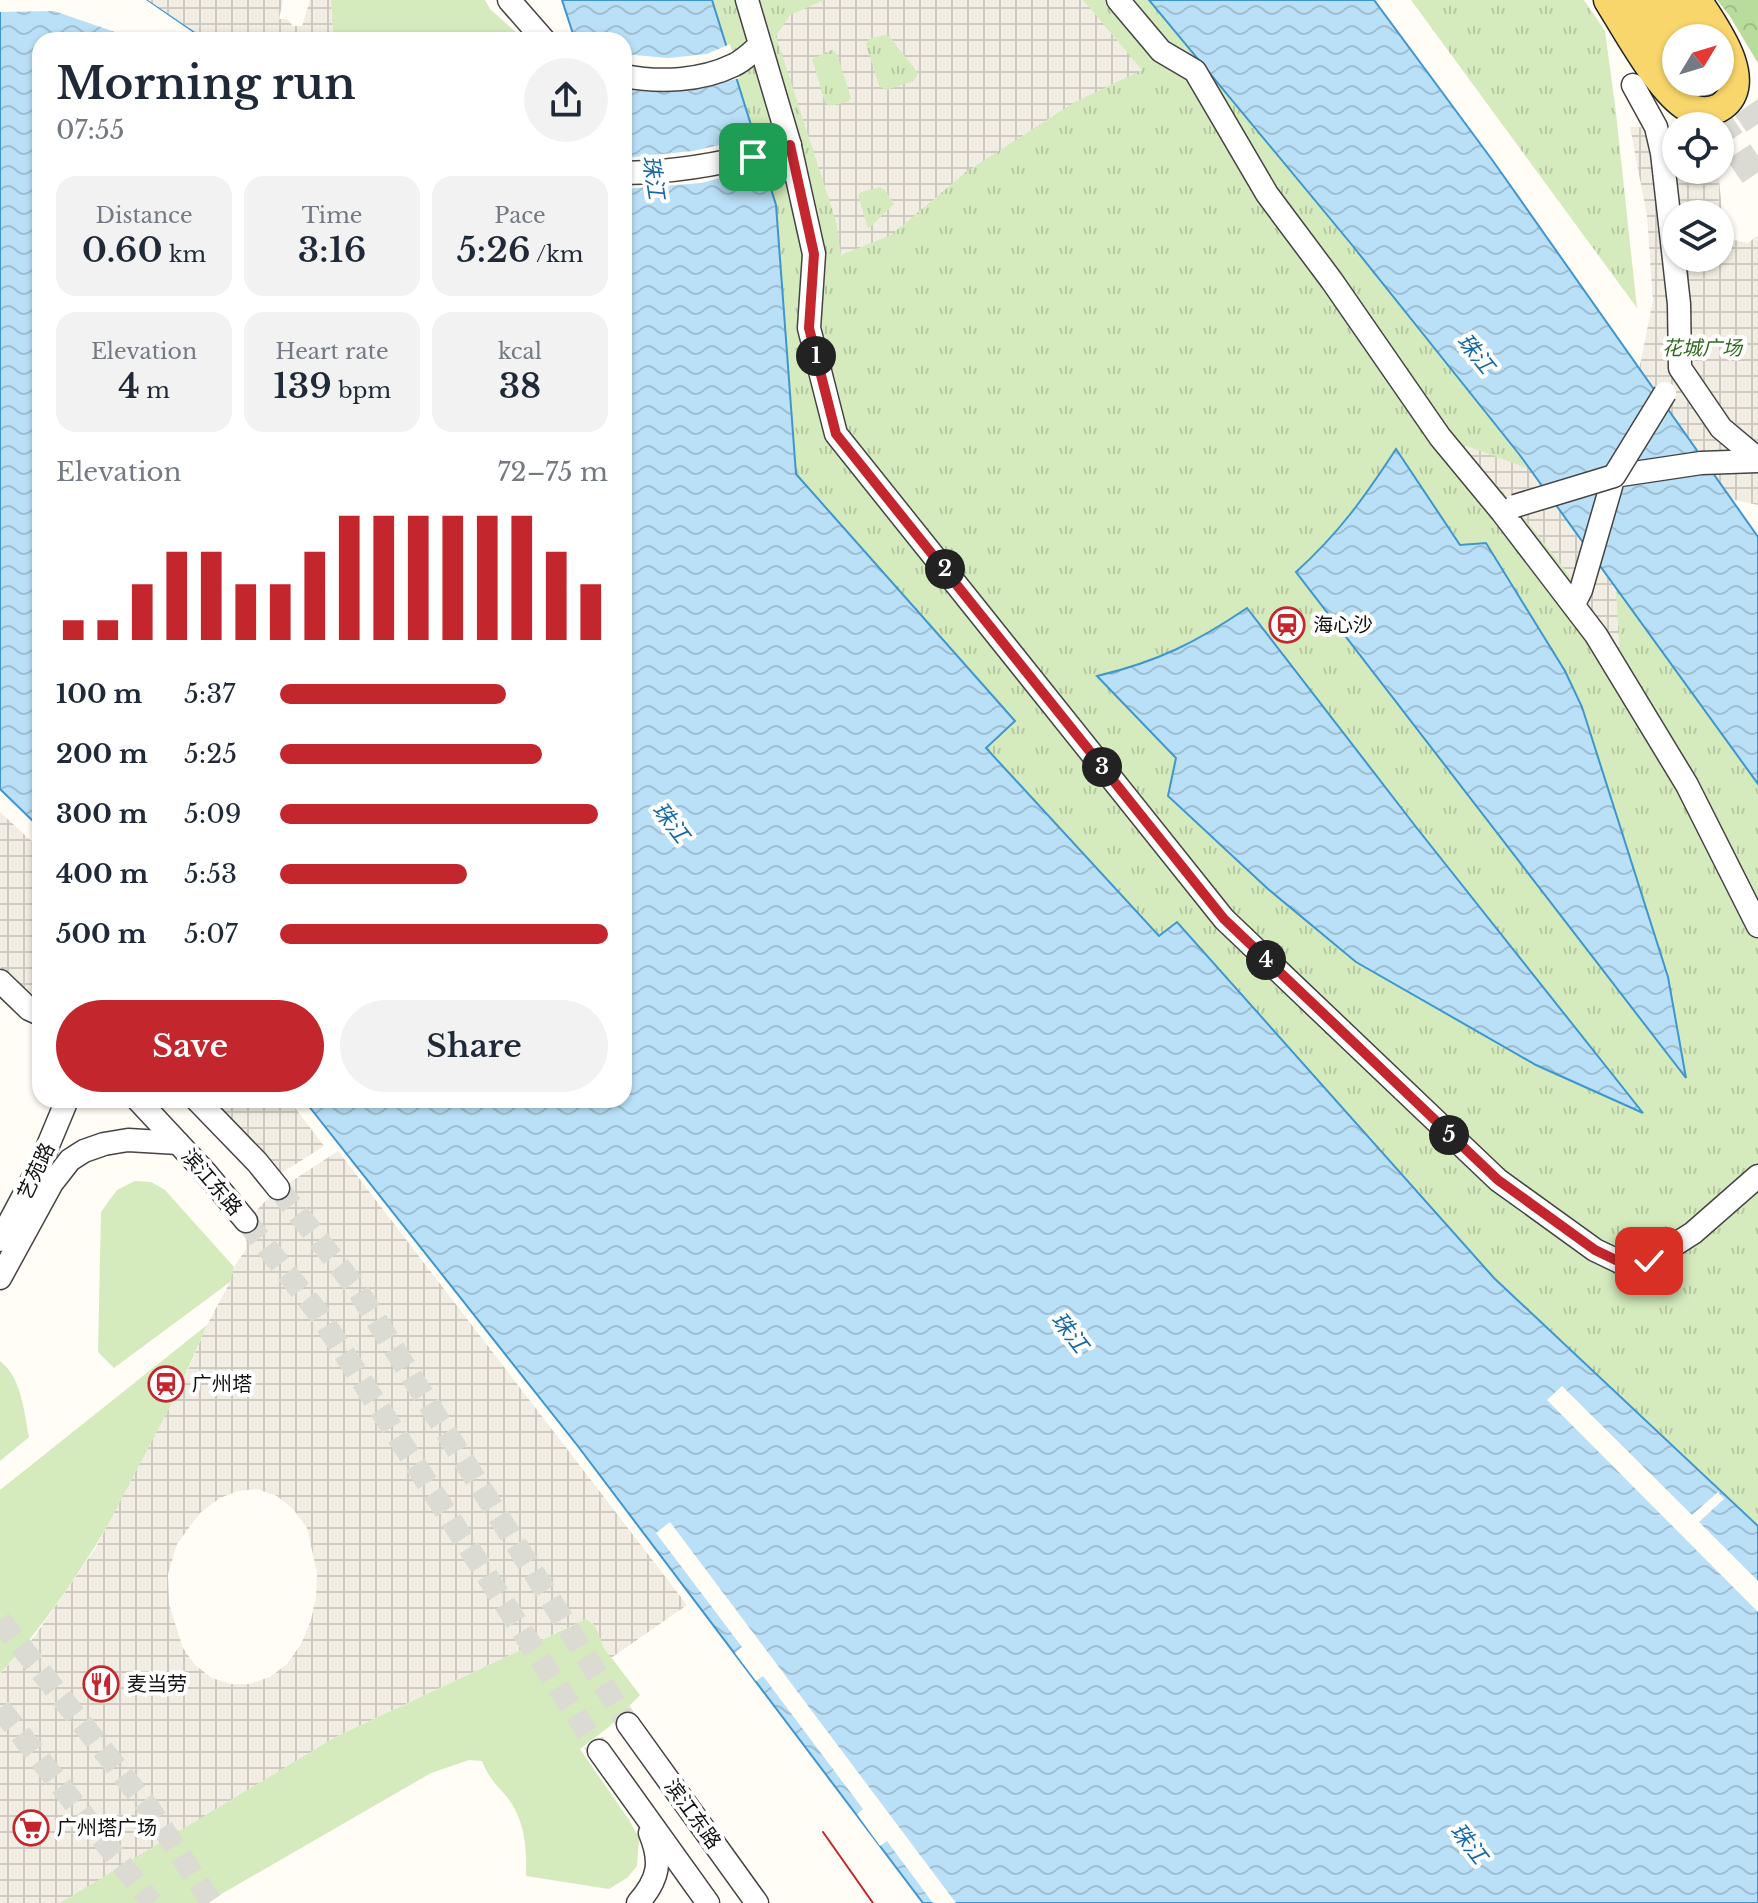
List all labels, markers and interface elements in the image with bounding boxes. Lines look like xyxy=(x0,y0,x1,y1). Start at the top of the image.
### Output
north arrow xyxy=(1662,24,1734,96)
map controls xyxy=(1662,24,1734,272)
text: Morning run xyxy=(56,56,356,111)
button: share xyxy=(524,58,608,142)
button: locate xyxy=(1662,112,1734,184)
text: 07:55 xyxy=(56,114,125,146)
pin xyxy=(719,123,787,191)
icon: arrive xyxy=(731,135,775,179)
water label: 珠江 xyxy=(637,153,671,203)
button: layers xyxy=(1662,200,1734,272)
text: Distance xyxy=(96,202,193,229)
text: Time xyxy=(302,202,362,229)
text: Pace xyxy=(494,202,546,229)
text: 0.60 xyxy=(82,229,163,271)
text: 3:16 xyxy=(298,229,366,271)
text: 5:26 xyxy=(457,229,531,271)
text: km xyxy=(163,241,206,268)
text: /km xyxy=(531,241,583,268)
water label: 珠江 xyxy=(1451,328,1501,380)
pin: 1 xyxy=(796,336,836,376)
park label: 花城广场 xyxy=(1662,336,1744,360)
text: Elevation xyxy=(91,338,197,365)
text: Heart rate xyxy=(275,338,389,365)
text: kcal xyxy=(498,338,542,365)
text: 1 xyxy=(811,342,821,369)
text: 4 xyxy=(118,365,140,407)
text: 139 xyxy=(273,365,332,407)
text: 38 xyxy=(499,365,541,407)
text: m xyxy=(140,377,170,404)
text: bpm xyxy=(332,377,391,404)
text: Elevation xyxy=(56,456,182,488)
text: 72–75 m xyxy=(498,456,608,488)
pin: 2 xyxy=(925,549,965,589)
text: 2 xyxy=(938,555,952,582)
station icon: 海心沙 xyxy=(1268,606,1306,644)
place label: 海心沙 xyxy=(1313,613,1373,637)
text: 100 m xyxy=(56,678,142,710)
text: 5:37 xyxy=(184,678,235,710)
text: 200 m xyxy=(56,738,148,770)
text: 5:25 xyxy=(184,738,237,770)
pin: 3 xyxy=(1082,747,1122,787)
text: 3 xyxy=(1095,753,1109,780)
water label: 珠江 xyxy=(646,797,696,850)
text: 300 m xyxy=(56,798,148,830)
text: 5:09 xyxy=(184,798,241,830)
text: 400 m xyxy=(56,858,148,890)
text: 5:53 xyxy=(184,858,237,890)
text: 500 m xyxy=(56,918,146,950)
text: 5:07 xyxy=(184,918,238,950)
pin: 4 xyxy=(1246,940,1286,980)
text: 4 xyxy=(1259,946,1273,973)
button: Save xyxy=(56,1000,324,1092)
button: Share xyxy=(340,1000,608,1092)
pin: 5 xyxy=(1429,1115,1469,1155)
text: 5 xyxy=(1442,1121,1456,1148)
street label: 艺苑路 xyxy=(12,1139,60,1203)
street label: 滨江东路 xyxy=(177,1144,247,1220)
pin xyxy=(1615,1227,1683,1295)
icon: check xyxy=(1627,1239,1671,1283)
water label: 珠江 xyxy=(1045,1307,1095,1360)
station icon: 广州塔 xyxy=(147,1365,185,1403)
place label: 广州塔 xyxy=(192,1372,252,1396)
restaurant icon: 麦当劳 xyxy=(82,1665,120,1703)
place label: 麦当劳 xyxy=(127,1672,187,1696)
street label: 滨江东路 xyxy=(660,1775,726,1853)
supermarket icon: 广州塔广场 xyxy=(12,1809,50,1847)
place label: 广州塔广场 xyxy=(57,1816,157,1840)
water label: 珠江 xyxy=(1444,1818,1494,1871)

